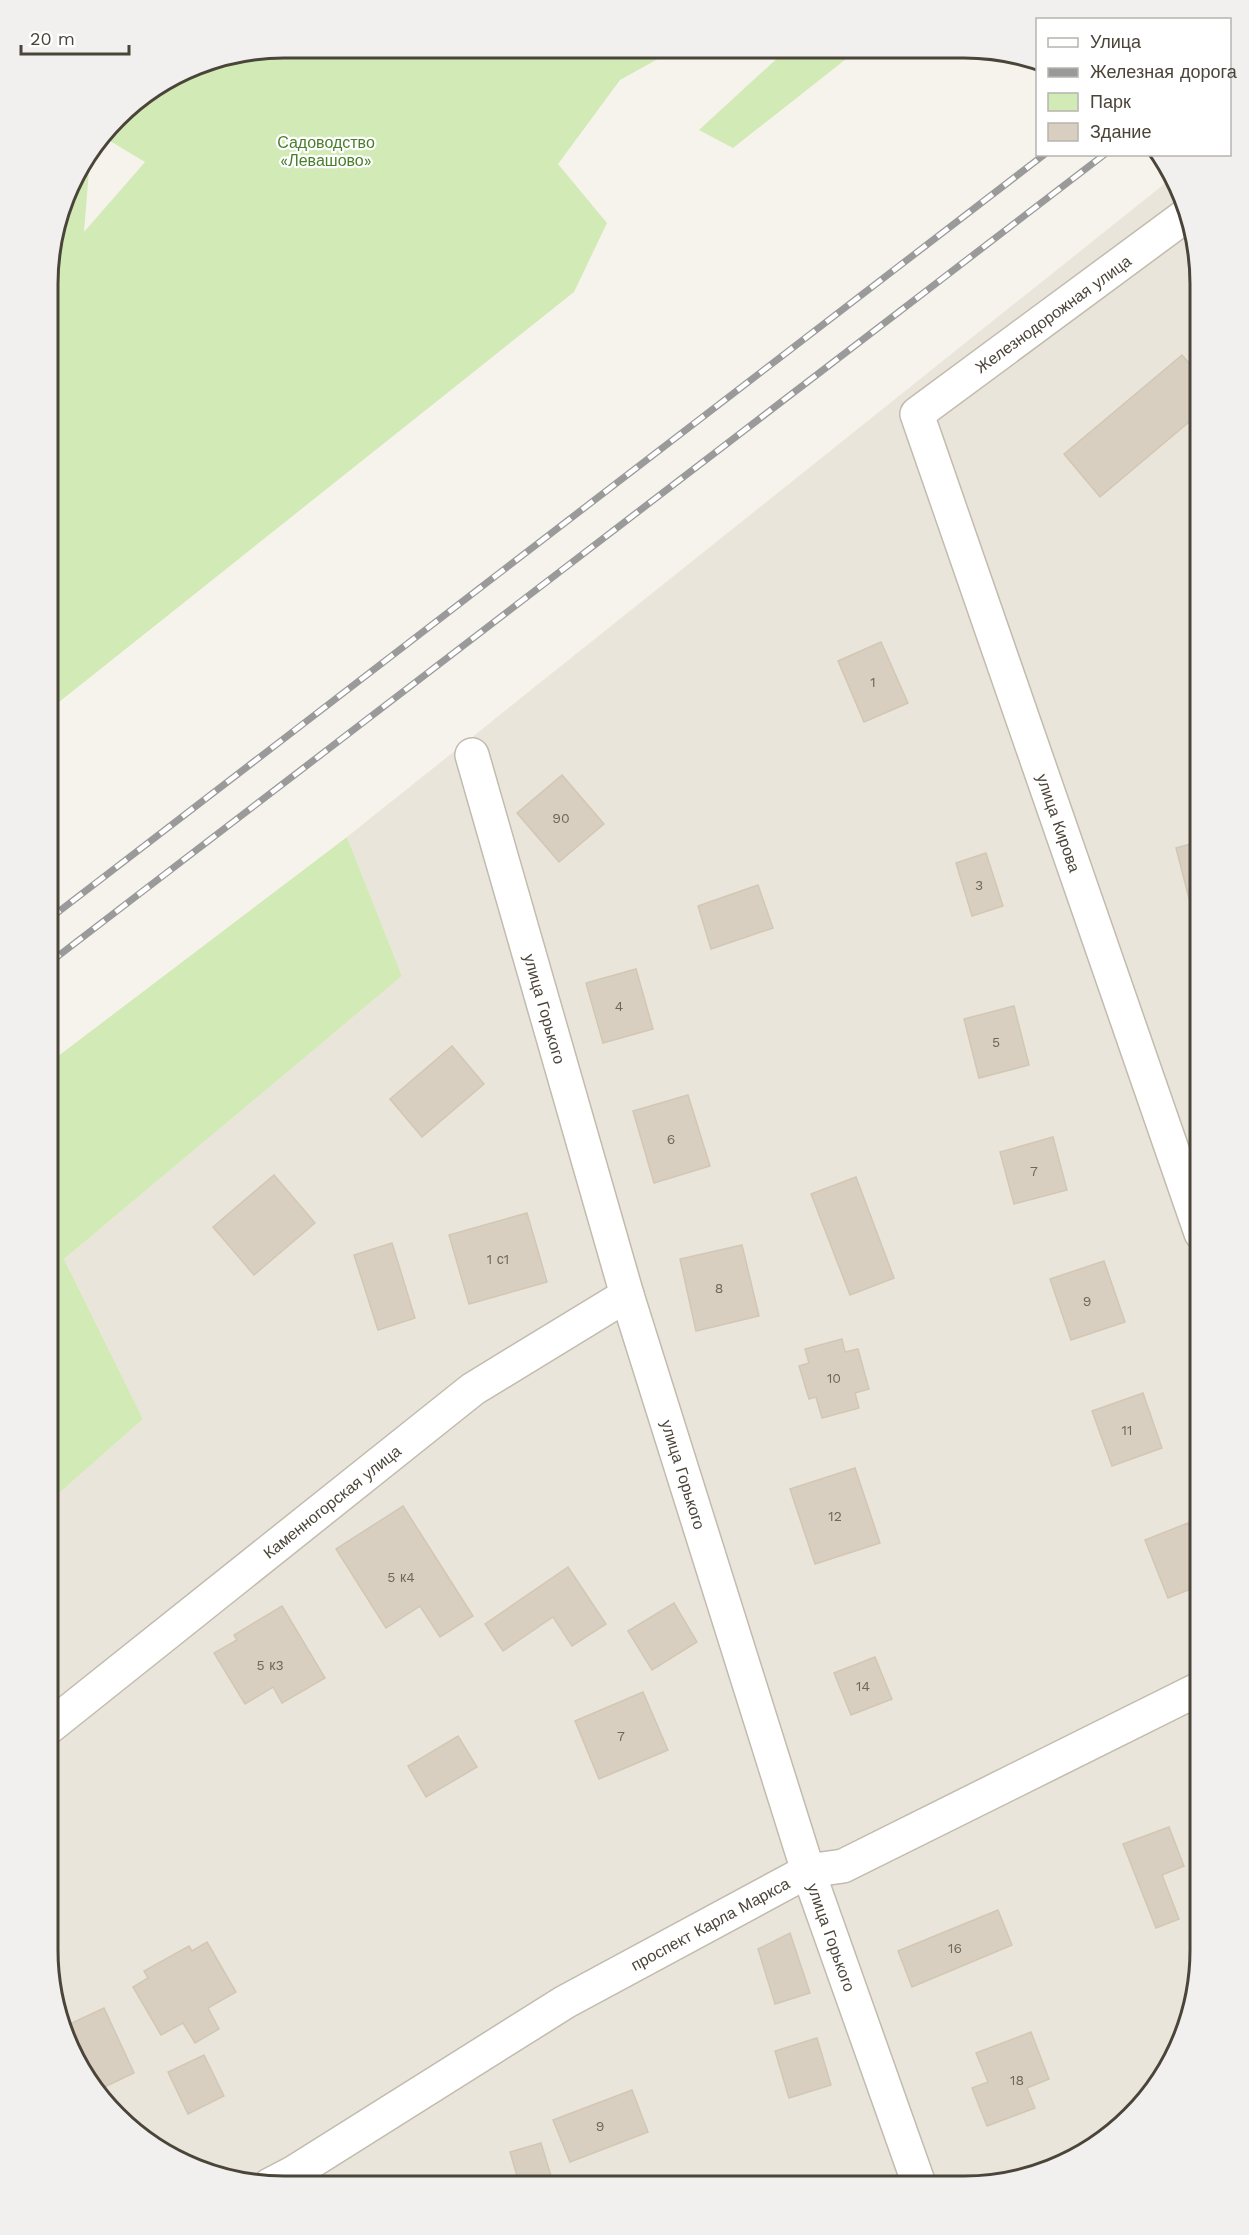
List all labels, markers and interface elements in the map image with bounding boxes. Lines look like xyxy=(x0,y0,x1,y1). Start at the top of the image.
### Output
scale bar xyxy=(21,18,129,56)
legend xyxy=(1036,18,1231,156)
text: 20 m xyxy=(30,28,75,49)
text: Улица xyxy=(1090,31,1142,52)
text: Железная дорога xyxy=(1090,61,1238,82)
text: Парк xyxy=(1090,91,1131,112)
text: Здание xyxy=(1090,121,1151,142)
park label: Садоводство «Левашово» xyxy=(277,133,375,170)
street label: Железнодорожная улица xyxy=(972,251,1135,377)
house number: 1 xyxy=(870,674,876,690)
street label: улица Кирова xyxy=(1033,771,1084,875)
house number: 90 xyxy=(552,810,570,826)
house number: 3 xyxy=(975,877,983,893)
street label: улица Горького xyxy=(520,952,569,1066)
house number: 4 xyxy=(615,998,623,1014)
house number: 5 xyxy=(992,1034,1000,1050)
house number: 6 xyxy=(667,1131,675,1147)
house number: 7 xyxy=(1030,1163,1038,1179)
house number: 1 с1 xyxy=(487,1251,509,1267)
house number: 8 xyxy=(715,1280,723,1296)
house number: 9 xyxy=(1083,1293,1091,1309)
house number: 10 xyxy=(827,1370,841,1386)
street label: улица Горького xyxy=(657,1418,709,1532)
house number: 11 xyxy=(1122,1422,1132,1438)
street label: Каменногорская улица xyxy=(260,1441,405,1563)
house number: 12 xyxy=(828,1508,842,1524)
house number: 5 к4 xyxy=(387,1569,415,1585)
house number: 5 к3 xyxy=(256,1657,284,1673)
house number: 14 xyxy=(856,1678,870,1694)
house number: 7 xyxy=(617,1728,625,1744)
street label: проспект Карла Маркса xyxy=(628,1874,793,1975)
street label: улица Горького xyxy=(803,1881,859,1994)
house number: 16 xyxy=(948,1940,962,1956)
house number: 18 xyxy=(1010,2072,1024,2088)
house number: 9 xyxy=(596,2118,604,2134)

